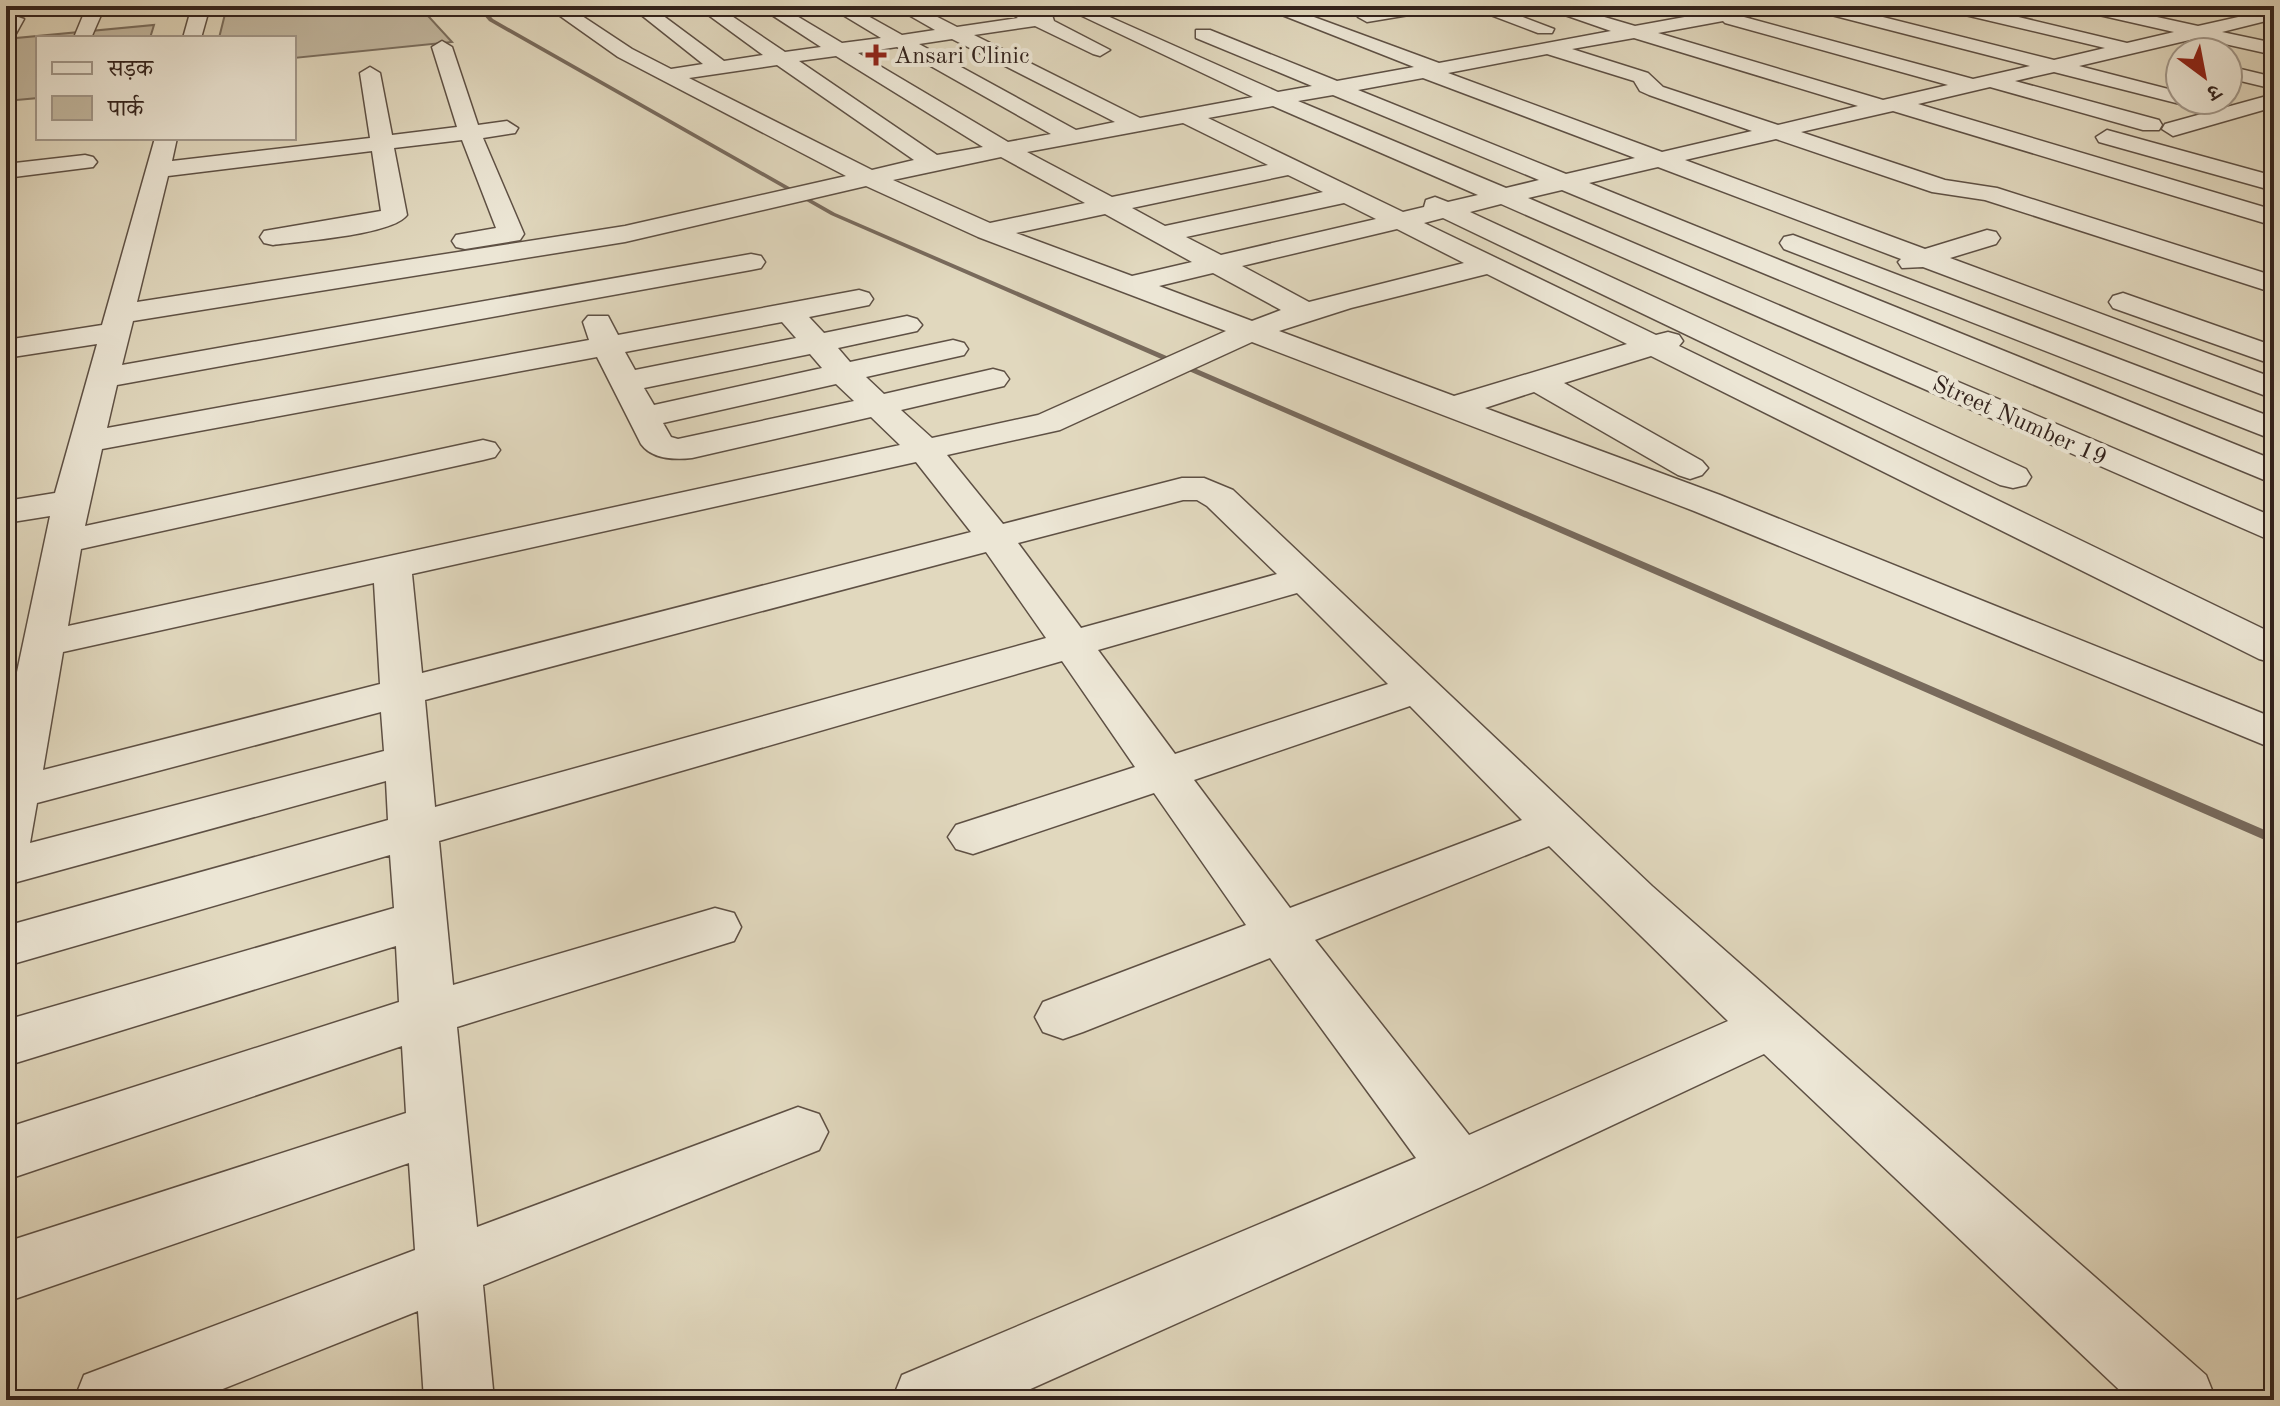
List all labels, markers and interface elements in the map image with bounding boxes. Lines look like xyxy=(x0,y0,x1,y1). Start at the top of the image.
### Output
legend xyxy=(36,36,296,140)
north arrow xyxy=(2164,36,2244,116)
marker: Ansari Clinic xyxy=(865,44,887,66)
place label: Ansari Clinic xyxy=(894,45,1030,69)
text: सड़क xyxy=(107,58,155,82)
text: उ xyxy=(2201,78,2226,105)
text: पार्क xyxy=(107,94,145,122)
street label: Street Number 19 xyxy=(1928,373,2110,471)

